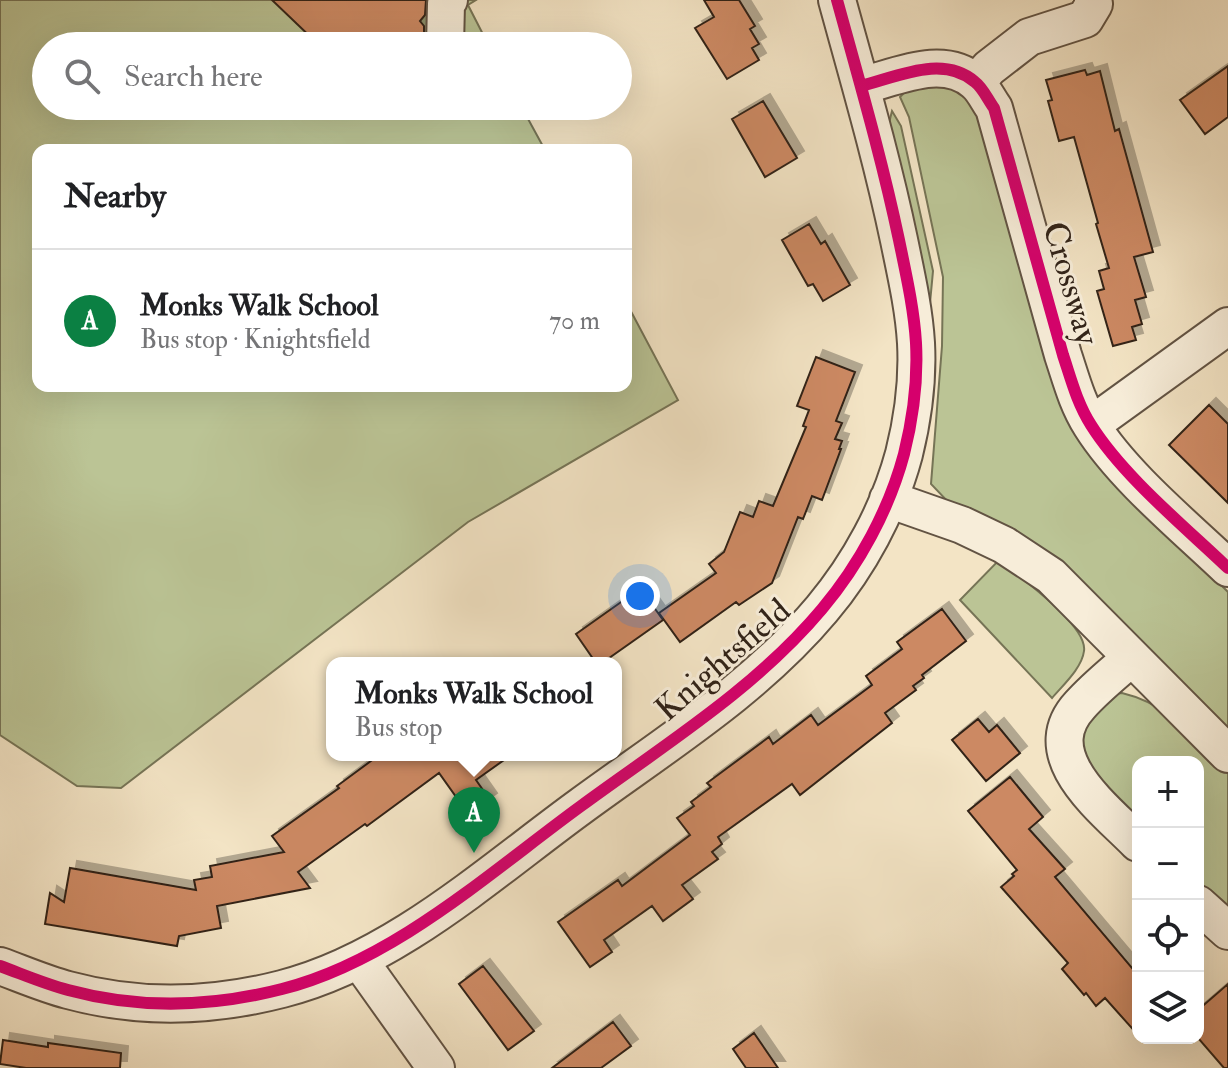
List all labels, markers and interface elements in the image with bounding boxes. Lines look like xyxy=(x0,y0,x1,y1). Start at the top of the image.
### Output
search box xyxy=(32,32,632,120)
icon: search xyxy=(60,54,104,98)
text: Search here xyxy=(124,58,263,95)
text: Nearby xyxy=(64,175,166,218)
street label: Crossway xyxy=(1032,217,1109,351)
text: Monks Walk School xyxy=(140,287,379,324)
text: A xyxy=(82,305,98,337)
text: 70 m xyxy=(549,305,600,337)
text: Bus stop · Knightsfield xyxy=(140,324,370,356)
your location xyxy=(620,576,660,616)
street label: Knightsfield xyxy=(646,589,800,731)
popup xyxy=(326,657,622,761)
text: Monks Walk School xyxy=(355,675,593,712)
text: Bus stop xyxy=(355,712,442,744)
map controls xyxy=(1132,756,1204,1044)
button: + xyxy=(1132,756,1204,828)
pin: A xyxy=(448,787,500,853)
button: − xyxy=(1132,828,1204,900)
button: locate xyxy=(1132,900,1204,972)
button: layers xyxy=(1132,972,1204,1044)

